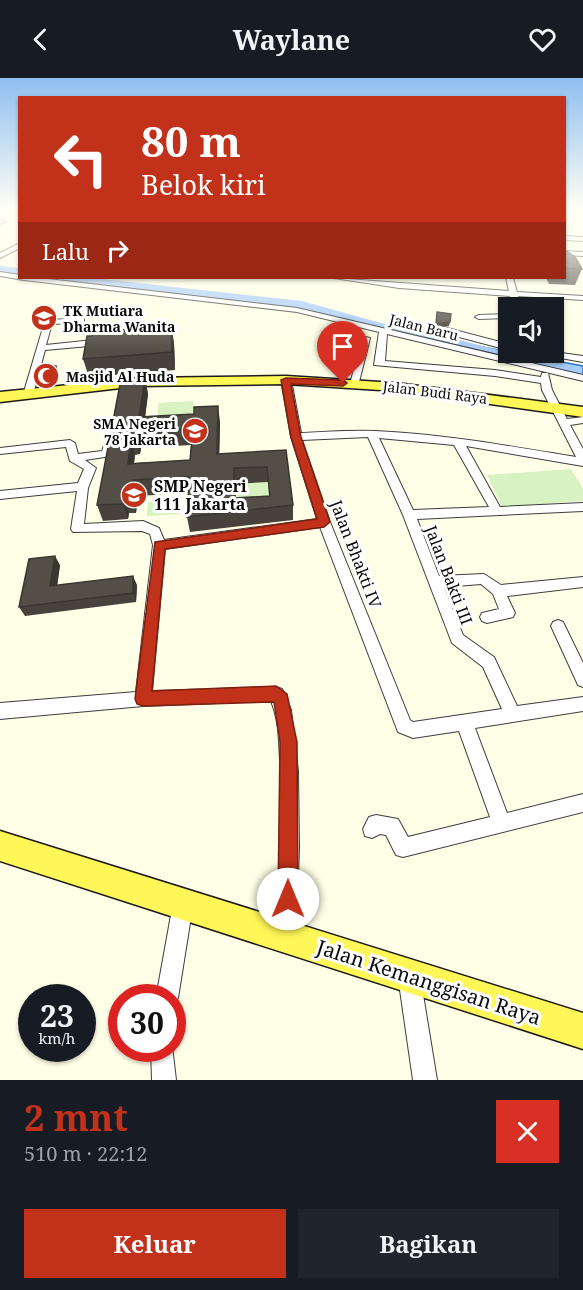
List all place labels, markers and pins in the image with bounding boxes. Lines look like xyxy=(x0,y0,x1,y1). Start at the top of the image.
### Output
place label: TK Mutiara Dharma Wanita xyxy=(63,301,175,336)
school or university icon: TK Mutiara Dharma Wanita xyxy=(29,303,59,333)
pin xyxy=(317,321,368,383)
mosque icon: Masjid Al Huda xyxy=(31,361,61,391)
place label: Masjid Al Huda xyxy=(66,367,174,386)
place label: SMA Negeri 78 Jakarta xyxy=(93,414,176,449)
school or university icon: SMA Negeri 78 Jakarta xyxy=(180,416,210,446)
place label: SMP Negeri 111 Jakarta xyxy=(154,475,247,515)
school or university icon: SMP Negeri 111 Jakarta xyxy=(119,480,149,510)

